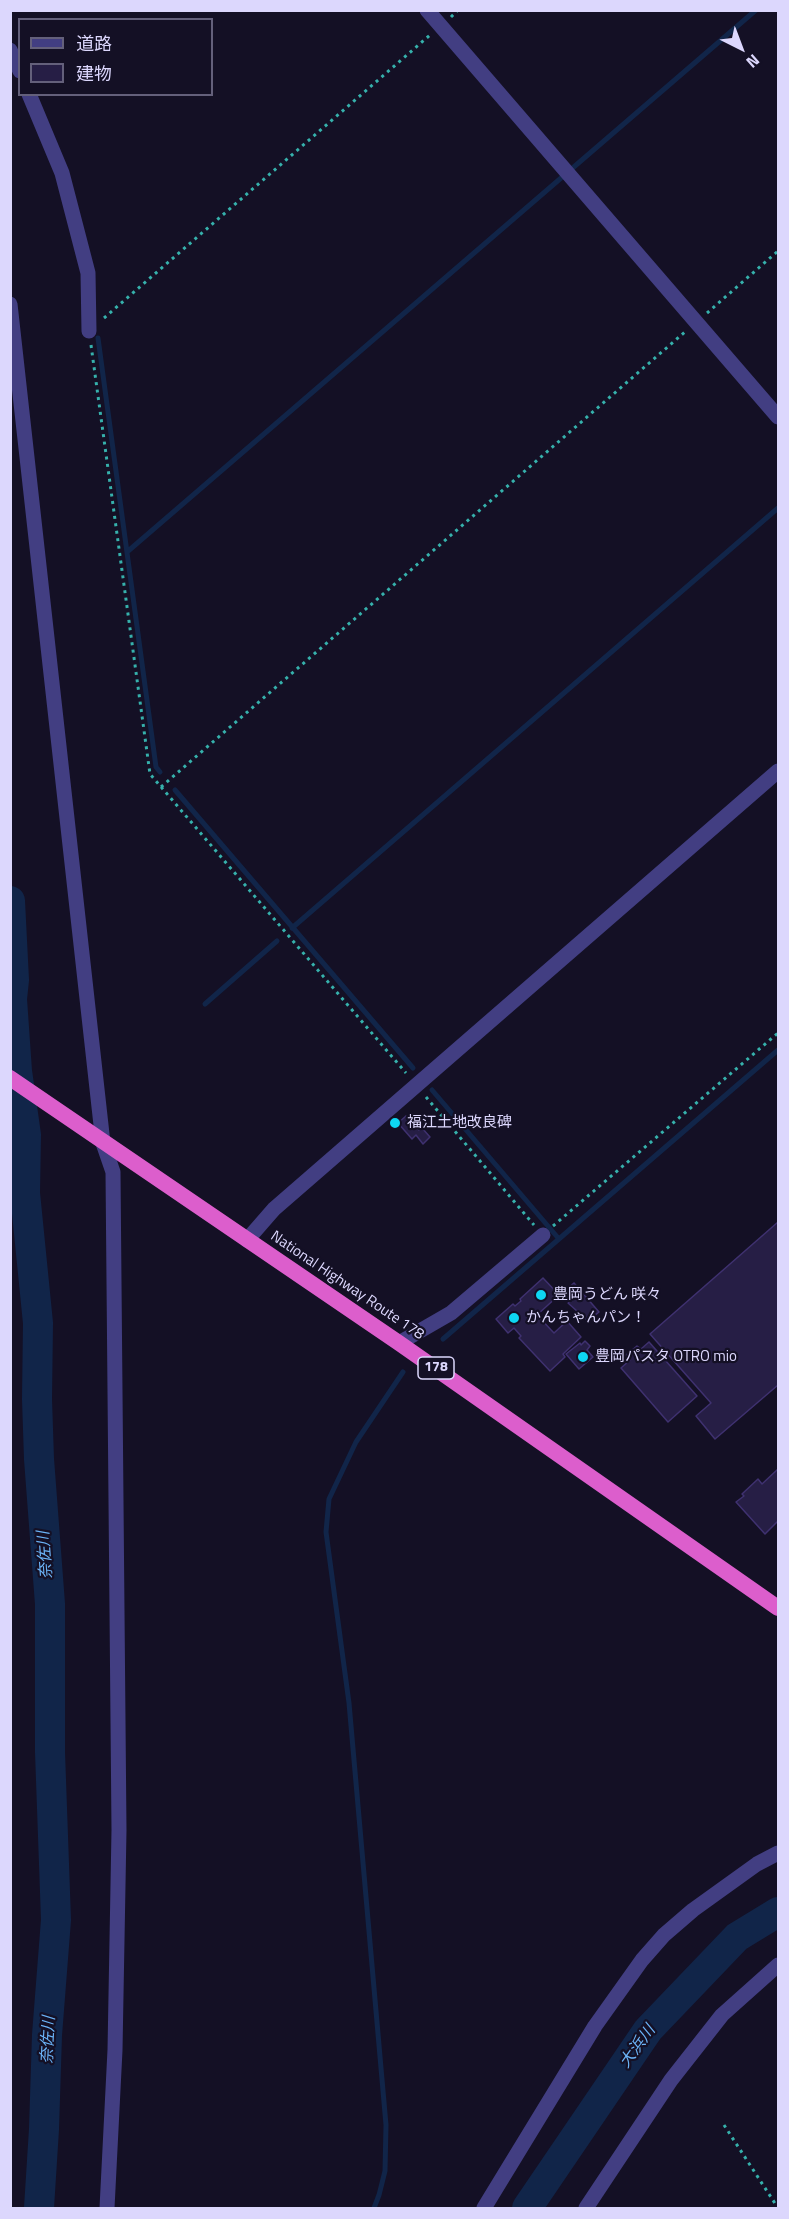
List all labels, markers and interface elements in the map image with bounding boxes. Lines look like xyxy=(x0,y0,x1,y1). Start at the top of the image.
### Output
legend xyxy=(18,18,213,96)
north arrow xyxy=(711,18,771,78)
text: 道路 xyxy=(76,30,112,57)
text: N xyxy=(741,49,765,74)
text: 建物 xyxy=(76,60,112,87)
place label: 福江土地改良碑 xyxy=(407,1114,512,1132)
marker: 福江土地改良碑 xyxy=(388,1116,402,1130)
street label: National Highway Route 178 xyxy=(267,1228,427,1344)
place label: 豊岡うどん 咲々 xyxy=(553,1286,661,1304)
marker: 豊岡うどん 咲々 xyxy=(534,1288,548,1302)
place label: かんちゃんパン！ xyxy=(526,1309,646,1327)
marker: かんちゃんパン！ xyxy=(507,1311,521,1325)
place label: 豊岡パスタ OTRO mio xyxy=(595,1348,737,1366)
marker: 豊岡パスタ OTRO mio xyxy=(576,1350,590,1364)
road number: 178 xyxy=(418,1357,454,1379)
water label: 奈佐川 xyxy=(35,1530,57,1580)
water label: 奈佐川 xyxy=(38,2016,60,2064)
water label: 大浜川 xyxy=(616,2022,660,2072)

